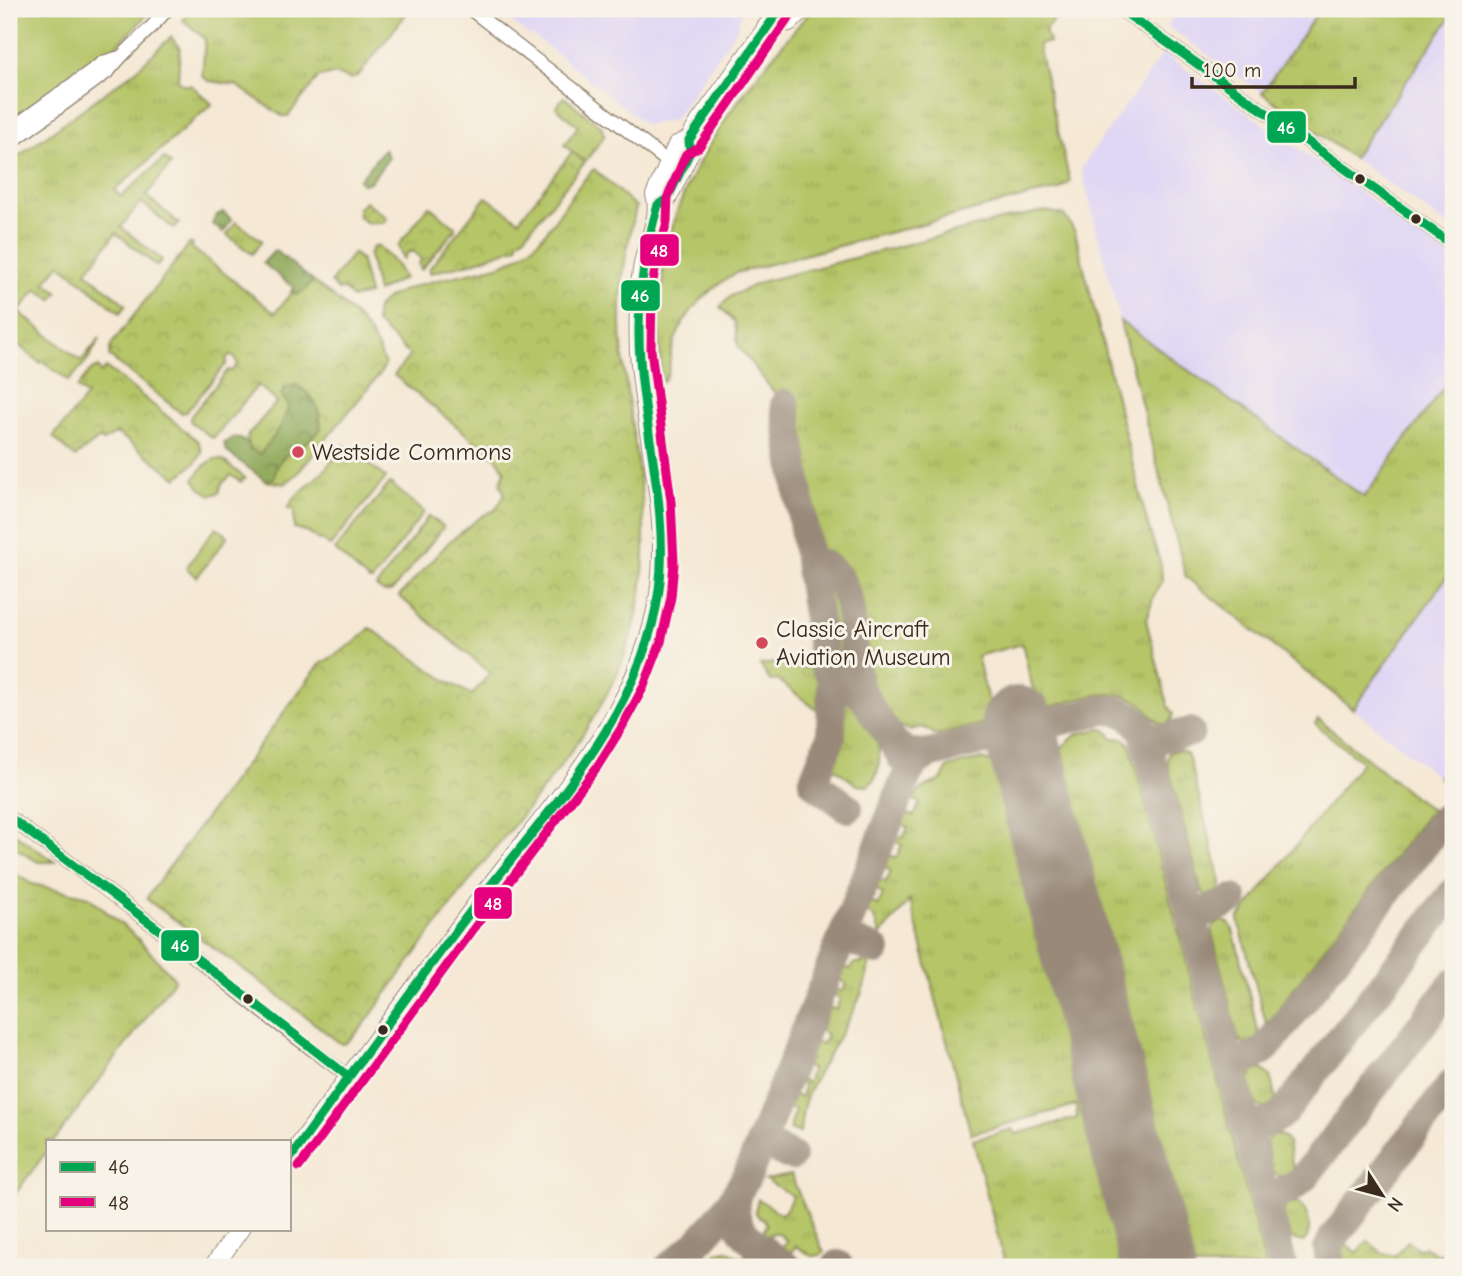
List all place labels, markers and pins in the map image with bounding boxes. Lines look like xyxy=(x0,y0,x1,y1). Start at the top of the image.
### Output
unlabelled marker xyxy=(1353,172,1367,186)
unlabelled marker xyxy=(1409,212,1423,226)
place label: Westside Commons xyxy=(312,438,511,466)
marker: Westside Commons xyxy=(290,444,306,460)
place label: Classic Aircraft Aviation Museum xyxy=(776,615,951,671)
marker: Classic Aircraft Aviation Museum xyxy=(754,635,770,651)
unlabelled marker xyxy=(241,992,255,1006)
unlabelled marker xyxy=(376,1023,390,1037)

